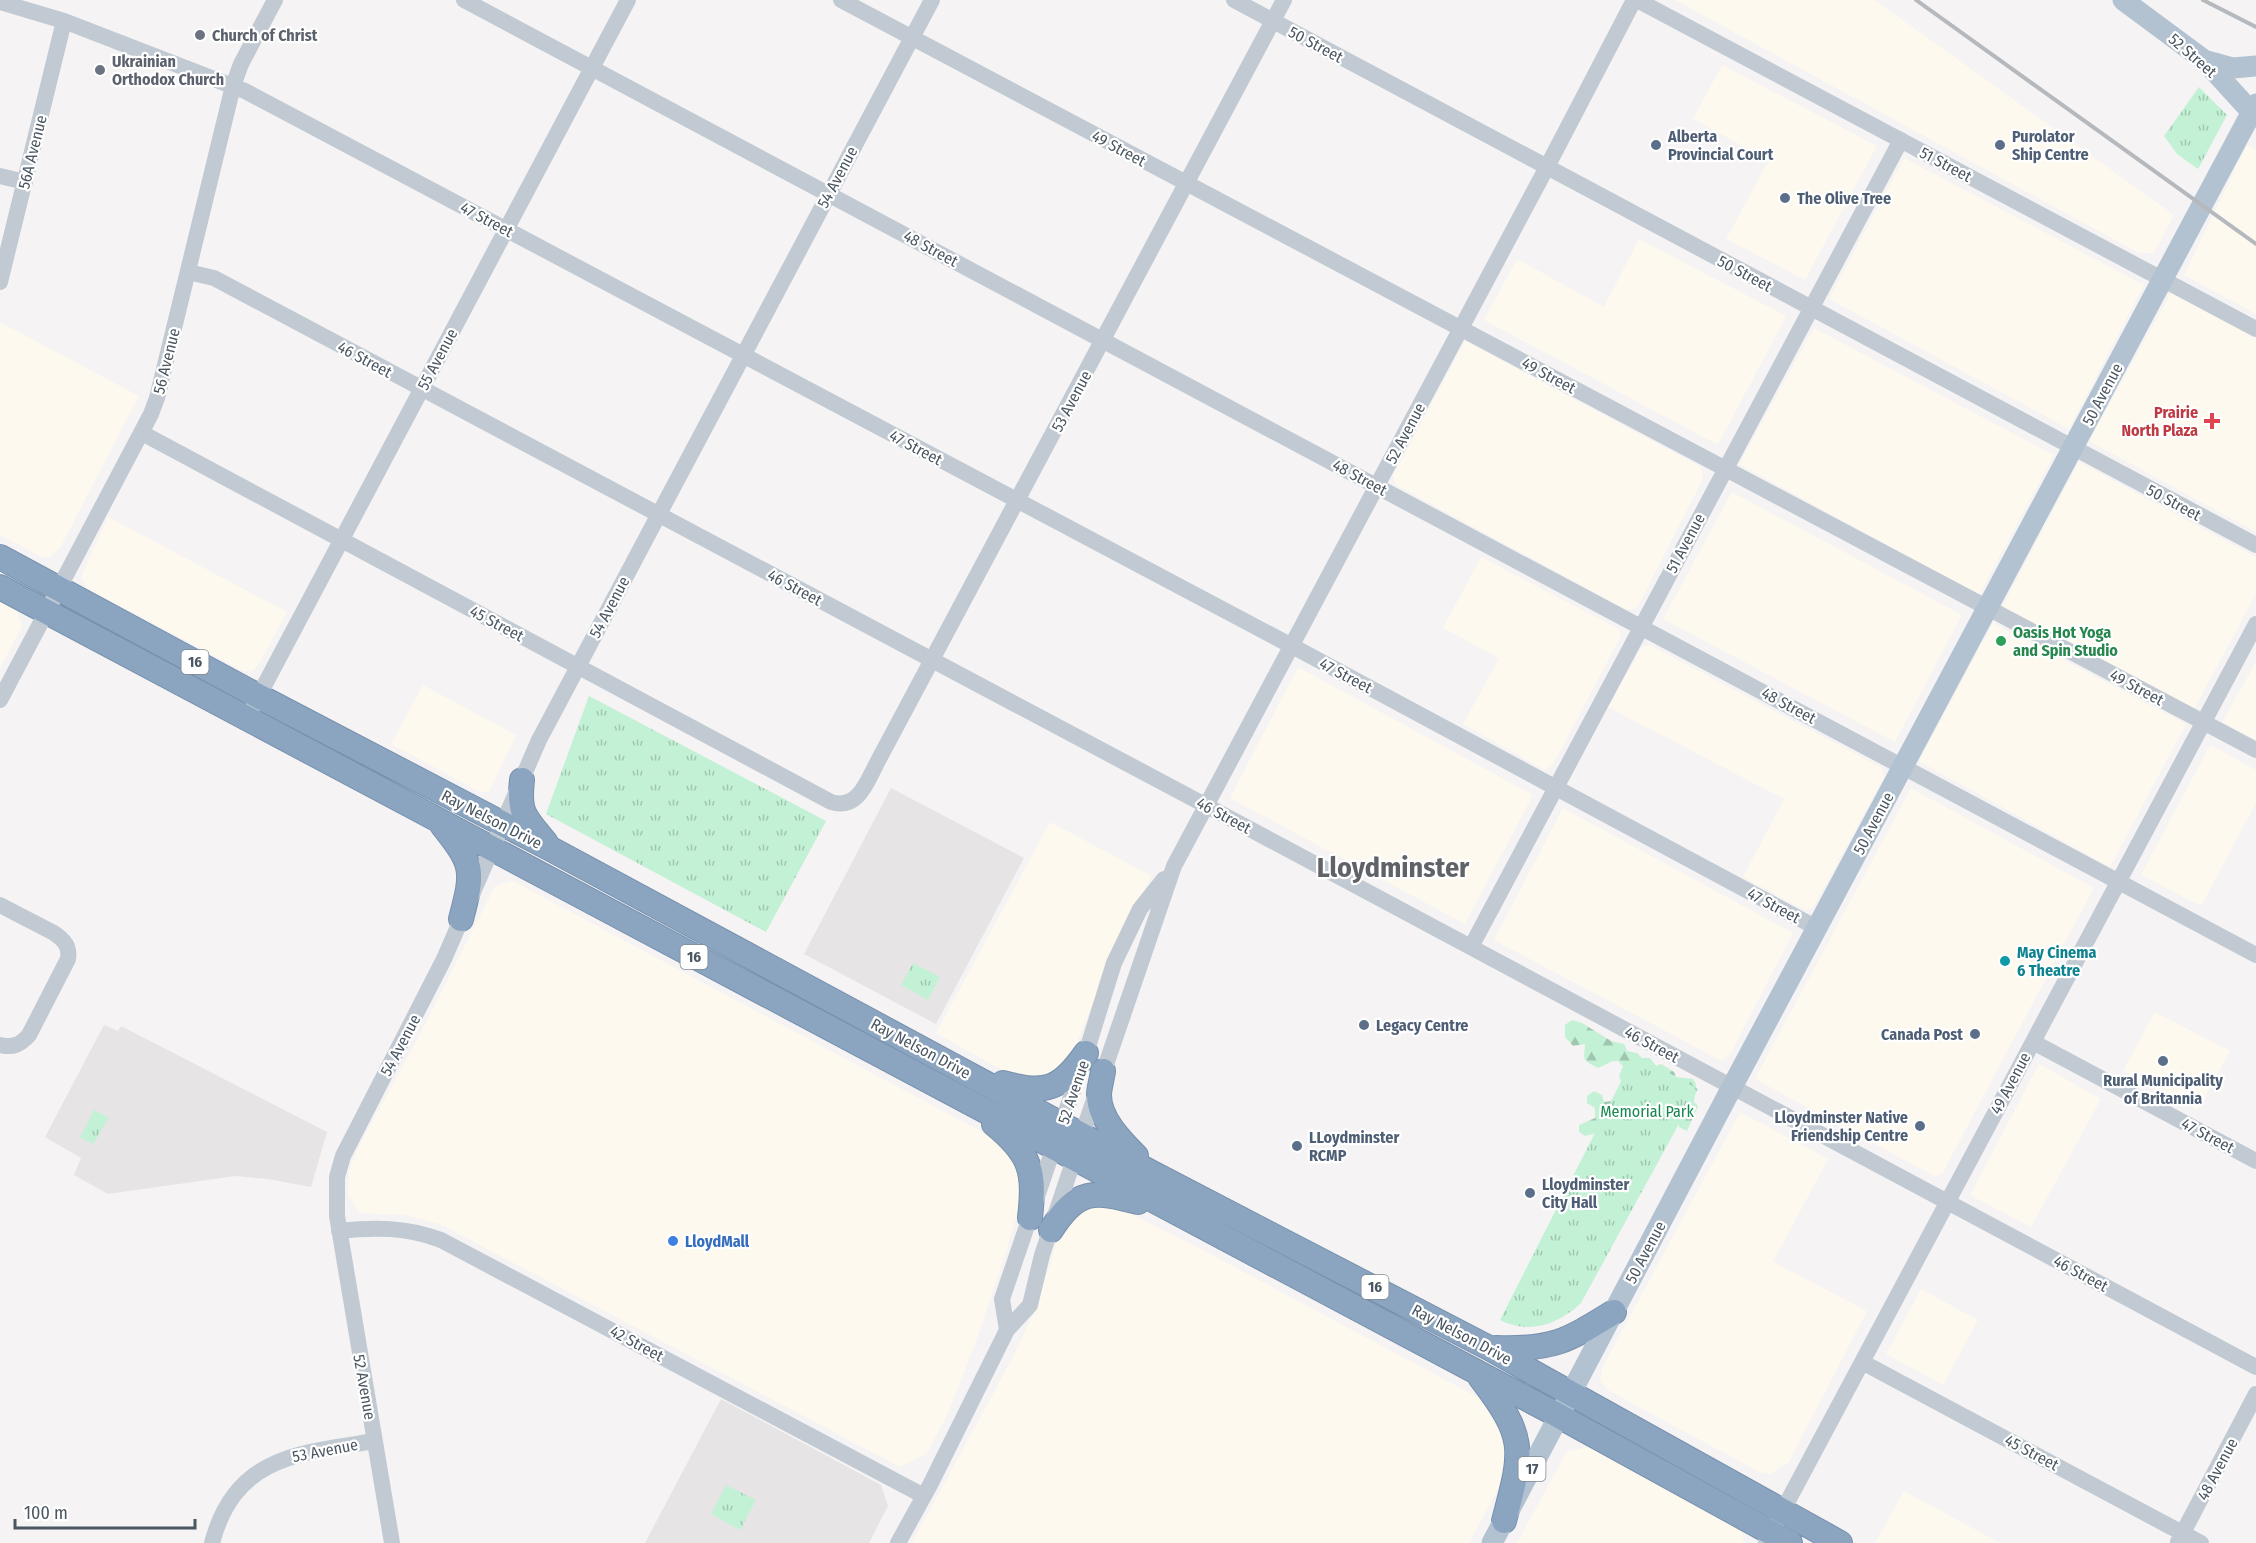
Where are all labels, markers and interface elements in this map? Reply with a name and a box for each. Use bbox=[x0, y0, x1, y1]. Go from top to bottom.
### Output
street label: 50 Street bbox=[1285, 22, 1347, 67]
place label: Church of Christ bbox=[212, 26, 318, 45]
marker: Church of Christ bbox=[193, 28, 207, 42]
street label: 52 Street bbox=[2165, 29, 2221, 82]
place label: Ukrainian Orthodox Church bbox=[112, 52, 224, 89]
marker: Ukrainian Orthodox Church bbox=[93, 63, 107, 77]
street label: 56A Avenue bbox=[14, 113, 51, 191]
street label: 49 Street bbox=[1089, 126, 1150, 171]
place label: Alberta Provincial Court bbox=[1667, 127, 1774, 164]
place label: Purolator Ship Centre bbox=[2012, 127, 2089, 164]
marker: Alberta Provincial Court bbox=[1649, 138, 1663, 152]
marker: Purolator Ship Centre bbox=[1993, 138, 2007, 152]
street label: 54 Avenue bbox=[813, 143, 862, 211]
street label: 51 Street bbox=[1917, 143, 1976, 186]
place label: The Olive Tree bbox=[1797, 189, 1891, 208]
marker: The Olive Tree bbox=[1778, 191, 1792, 205]
street label: 47 Street bbox=[457, 198, 517, 242]
street label: 48 Street bbox=[900, 226, 962, 271]
street label: 50 Street bbox=[1714, 251, 1776, 296]
street label: 55 Avenue bbox=[413, 325, 461, 393]
street label: 56 Avenue bbox=[149, 326, 184, 396]
street label: 46 Street bbox=[334, 337, 396, 382]
street label: 49 Street bbox=[1519, 353, 1580, 398]
street label: 50 Avenue bbox=[2078, 360, 2127, 429]
street label: 53 Avenue bbox=[1047, 367, 1095, 435]
street label: 52 Avenue bbox=[1382, 400, 1429, 467]
place label: Prairie North Plaza bbox=[2121, 403, 2198, 440]
marker: Prairie North Plaza bbox=[2203, 412, 2221, 430]
street label: 47 Street bbox=[886, 426, 946, 470]
street label: 48 Street bbox=[1329, 455, 1391, 500]
street label: 50 Street bbox=[2143, 480, 2205, 525]
street label: 51 Avenue bbox=[1662, 510, 1709, 576]
street label: 46 Street bbox=[764, 565, 826, 610]
street label: 54 Avenue bbox=[585, 573, 634, 641]
street label: 45 Street bbox=[467, 601, 528, 646]
place label: Oasis Hot Yoga and Spin Studio bbox=[2013, 623, 2118, 660]
marker: Oasis Hot Yoga and Spin Studio bbox=[1994, 634, 2008, 648]
road number: 16 bbox=[182, 650, 208, 674]
street label: 47 Street bbox=[1316, 654, 1376, 698]
street label: 49 Street bbox=[2107, 665, 2168, 710]
street label: 48 Street bbox=[1758, 683, 1820, 728]
street label: Ray Nelson Drive bbox=[438, 786, 545, 853]
street label: 50 Avenue bbox=[1849, 789, 1898, 858]
street label: 46 Street bbox=[1193, 793, 1255, 838]
district label: Lloydminster bbox=[1317, 851, 1470, 884]
street label: 47 Street bbox=[1744, 884, 1804, 928]
place label: May Cinema 6 Theatre bbox=[2017, 943, 2096, 980]
road number: 16 bbox=[680, 945, 708, 969]
marker: May Cinema 6 Theatre bbox=[1998, 954, 2012, 968]
street label: 54 Avenue bbox=[376, 1011, 425, 1079]
street label: Ray Nelson Drive bbox=[868, 1014, 974, 1083]
place label: Legacy Centre bbox=[1376, 1016, 1468, 1035]
marker: Legacy Centre bbox=[1357, 1018, 1371, 1032]
street label: 46 Street bbox=[1621, 1022, 1683, 1067]
place label: Canada Post bbox=[1881, 1025, 1963, 1044]
marker: Canada Post bbox=[1968, 1027, 1982, 1041]
street label: 49 Avenue bbox=[1986, 1049, 2035, 1117]
marker: Rural Municipality of Britannia bbox=[2156, 1054, 2170, 1068]
street label: 52 Avenue bbox=[1054, 1058, 1093, 1127]
place label: Rural Municipality of Britannia bbox=[2103, 1071, 2223, 1108]
park label: Memorial Park bbox=[1600, 1102, 1694, 1121]
place label: Lloydminster Native Friendship Centre bbox=[1775, 1108, 1908, 1145]
street label: 47 Street bbox=[2178, 1114, 2238, 1158]
marker: Lloydminster Native Friendship Centre bbox=[1913, 1119, 1927, 1133]
place label: LLoydminster RCMP bbox=[1309, 1128, 1399, 1165]
marker: LLoydminster RCMP bbox=[1290, 1139, 1304, 1153]
place label: Lloydminster City Hall bbox=[1542, 1175, 1629, 1212]
marker: Lloydminster City Hall bbox=[1523, 1186, 1537, 1200]
street label: 50 Avenue bbox=[1621, 1218, 1670, 1287]
place label: LloydMall bbox=[685, 1232, 750, 1251]
marker: LloydMall bbox=[666, 1234, 680, 1248]
street label: 46 Street bbox=[2050, 1251, 2112, 1296]
road number: 16 bbox=[1362, 1275, 1388, 1299]
street label: Ray Nelson Drive bbox=[1409, 1300, 1515, 1369]
street label: 42 Street bbox=[607, 1322, 667, 1366]
street label: 52 Avenue bbox=[349, 1353, 380, 1421]
street label: 45 Street bbox=[2002, 1430, 2063, 1475]
street label: 53 Avenue bbox=[291, 1435, 360, 1466]
street label: 48 Avenue bbox=[2193, 1435, 2242, 1504]
road number: 17 bbox=[1518, 1457, 1546, 1481]
scale bar bbox=[15, 1492, 195, 1530]
text: 100 m bbox=[24, 1502, 68, 1524]

